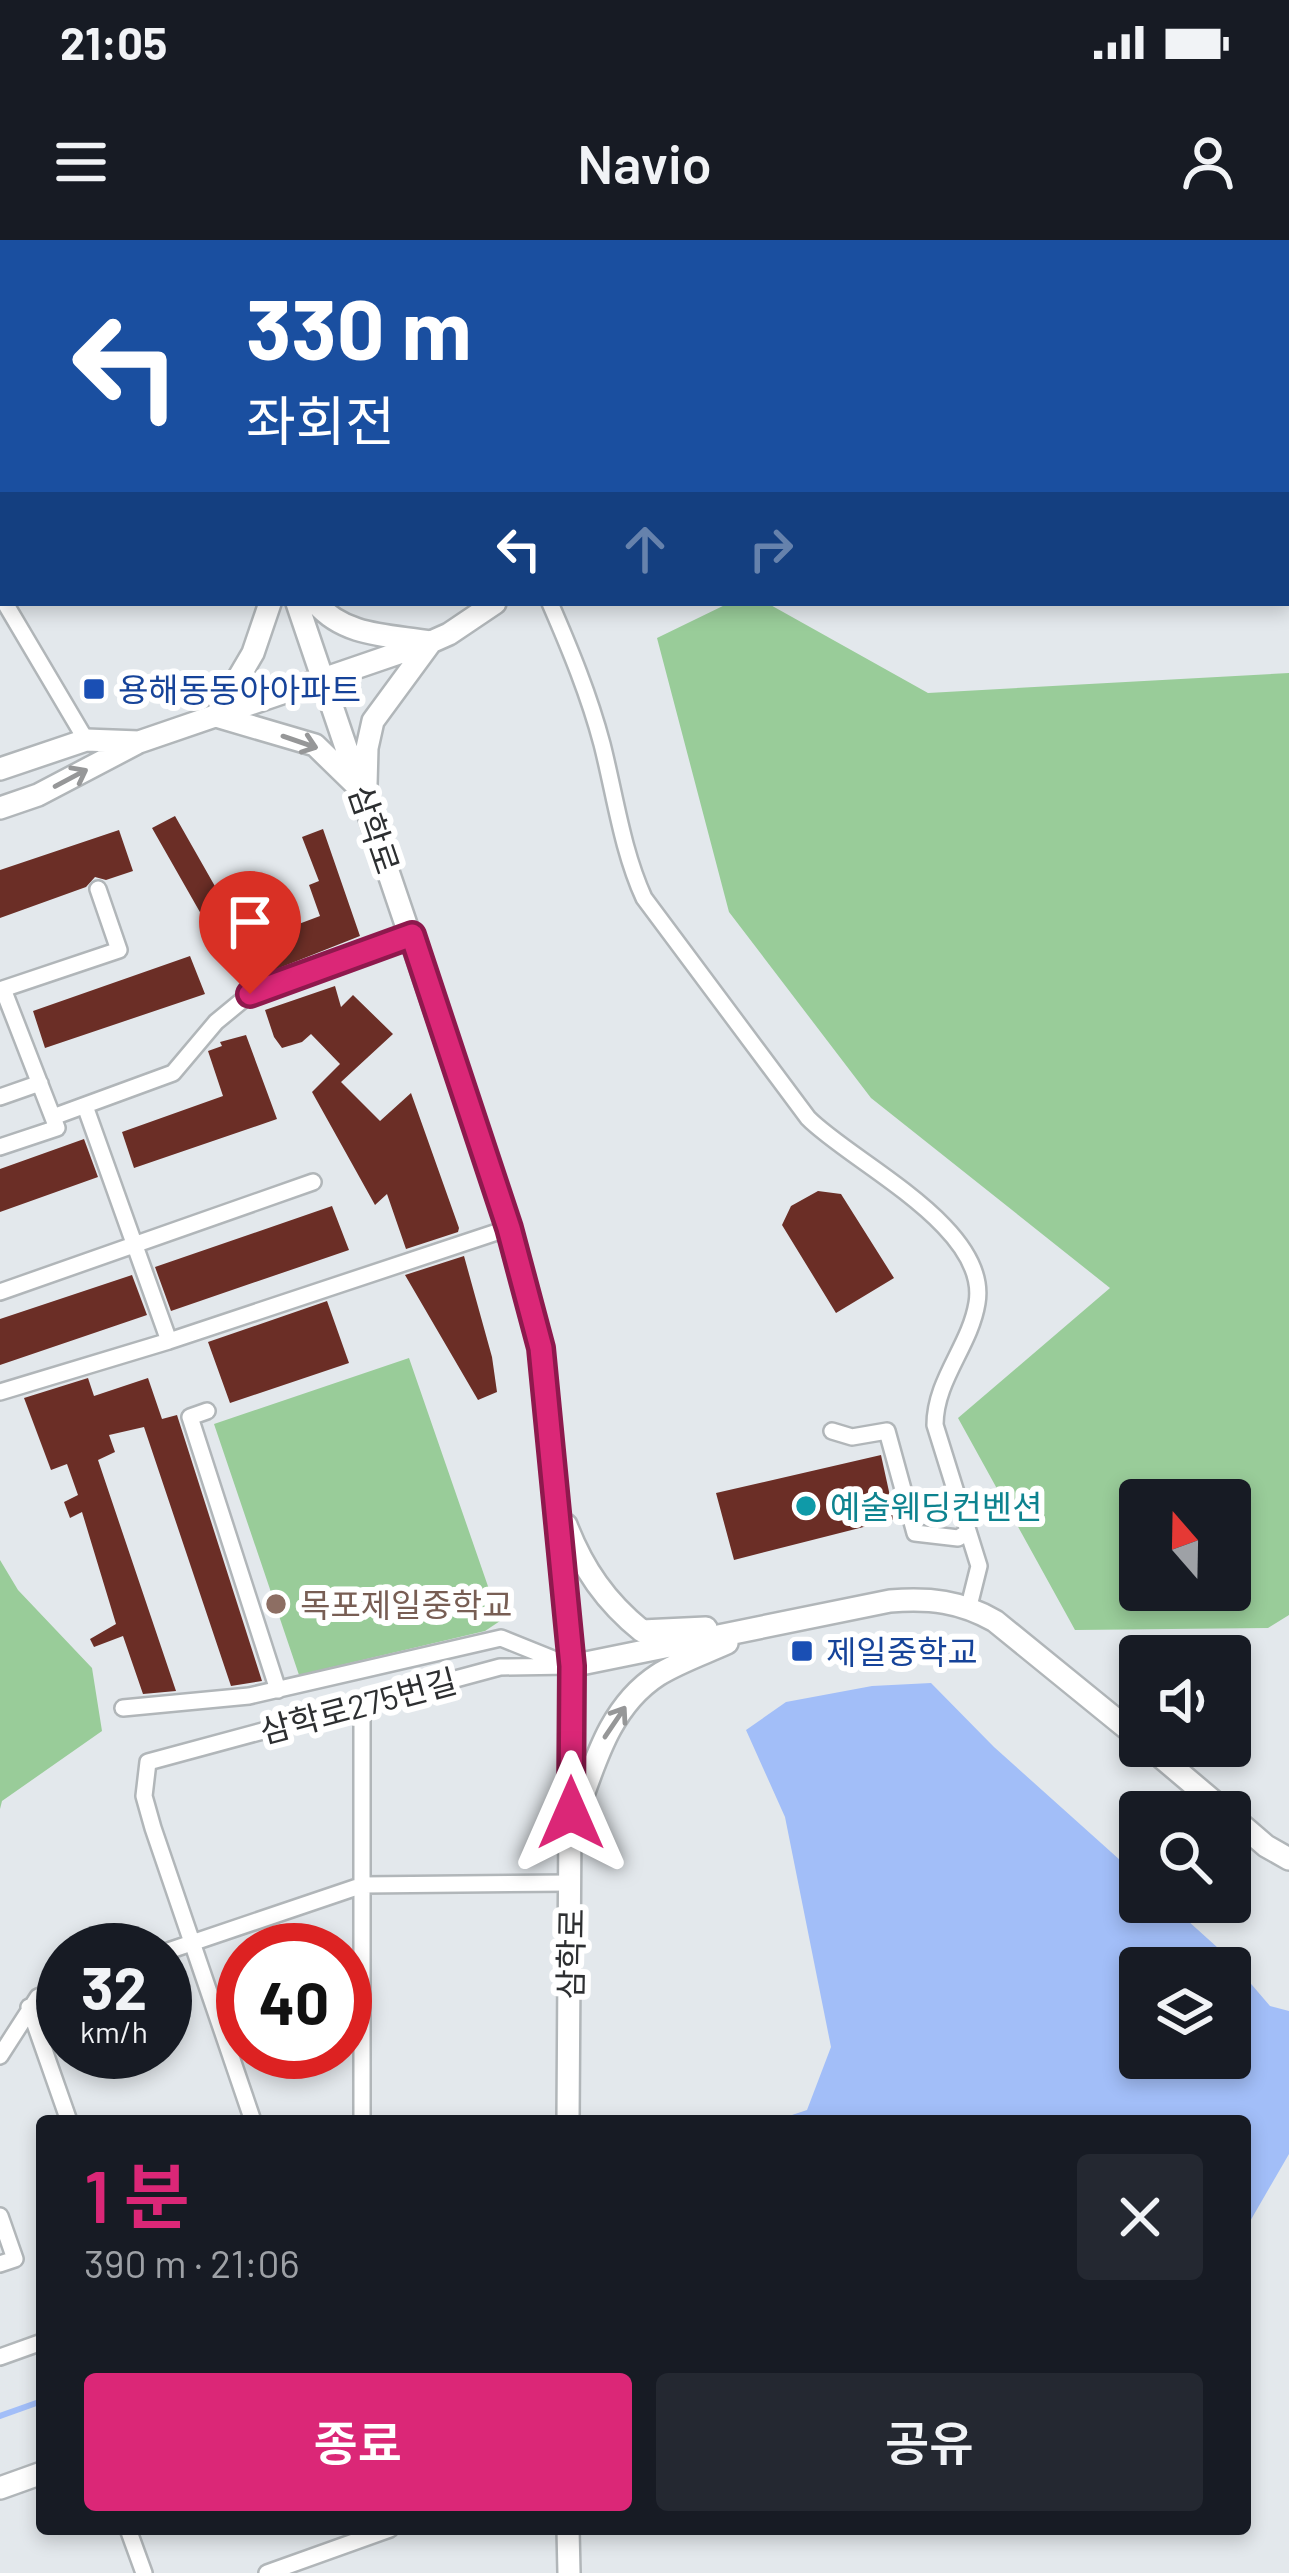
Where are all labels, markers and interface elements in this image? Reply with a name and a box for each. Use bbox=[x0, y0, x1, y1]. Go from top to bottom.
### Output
text: 21:05 bbox=[60, 15, 167, 69]
icon: menu bbox=[48, 129, 114, 195]
icon: person bbox=[1175, 129, 1241, 195]
text: Navio bbox=[577, 130, 712, 195]
text: 330 m bbox=[246, 276, 472, 377]
icon: left bbox=[48, 288, 204, 444]
text: 좌회전 bbox=[246, 387, 395, 452]
icon: left bbox=[486, 516, 552, 582]
icon: ahead bbox=[612, 516, 678, 582]
icon: right bbox=[738, 516, 804, 582]
place label: 용해동동아아파트 bbox=[118, 669, 361, 709]
marker: 용해동동아아파트 bbox=[81, 676, 107, 702]
one-way arrow bbox=[281, 733, 318, 754]
one-way arrow bbox=[53, 766, 88, 789]
street label: 삼학로 bbox=[341, 779, 409, 879]
pin bbox=[199, 871, 301, 994]
icon: arrive bbox=[217, 889, 283, 955]
north arrow bbox=[1119, 1479, 1251, 1611]
map controls bbox=[1119, 1479, 1251, 2079]
place label: 예술웨딩컨벤션 bbox=[830, 1486, 1043, 1526]
marker: 예술웨딩컨벤션 bbox=[793, 1493, 819, 1519]
place label: 목포제일중학교 bbox=[300, 1584, 513, 1624]
marker: 목포제일중학교 bbox=[263, 1591, 289, 1617]
place label: 제일중학교 bbox=[826, 1631, 978, 1671]
button: sound bbox=[1119, 1635, 1251, 1767]
marker: 제일중학교 bbox=[789, 1638, 815, 1664]
street label: 삼학로275번길 bbox=[255, 1660, 461, 1750]
one-way arrow bbox=[602, 1706, 627, 1740]
position arrow bbox=[508, 1750, 634, 1876]
button: search bbox=[1119, 1791, 1251, 1923]
street label: 삼학로 bbox=[549, 1908, 591, 2000]
speed limit sign: 40 bbox=[216, 1923, 372, 2079]
button: layers bbox=[1119, 1947, 1251, 2079]
text: 32 bbox=[81, 1950, 147, 2022]
text: km/h bbox=[80, 2013, 148, 2049]
text: 1 분 bbox=[84, 2151, 190, 2237]
button: close bbox=[1077, 2154, 1203, 2280]
text: 390 m · 21:06 bbox=[84, 2239, 300, 2286]
button: 종료 bbox=[84, 2373, 632, 2511]
button: 공유 bbox=[656, 2373, 1203, 2511]

